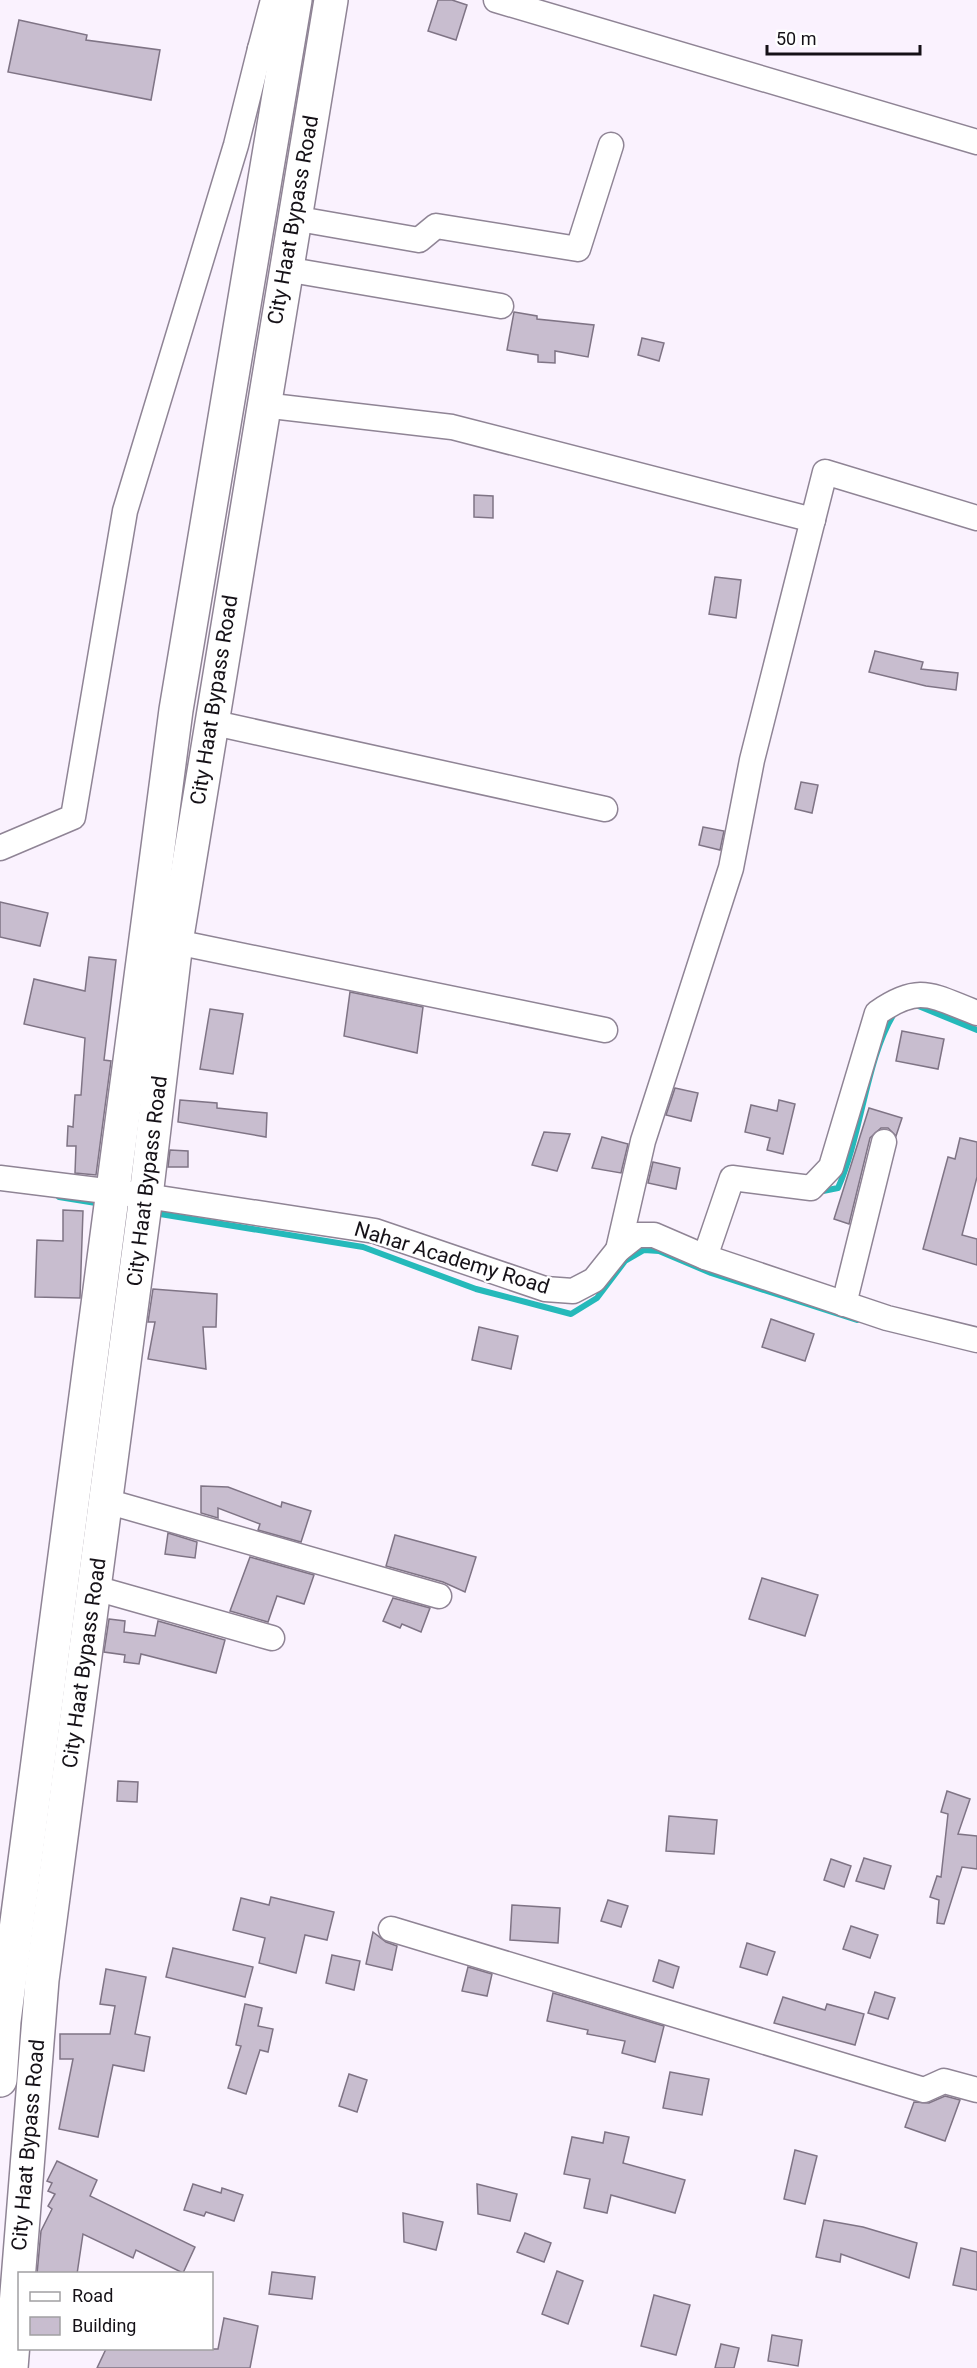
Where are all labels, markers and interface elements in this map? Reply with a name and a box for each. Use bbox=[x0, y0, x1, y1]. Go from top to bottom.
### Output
scale bar bbox=[767, 18, 920, 56]
text: 50 m bbox=[776, 28, 816, 49]
street label: City Haat Bypass Road bbox=[263, 114, 323, 326]
street label: City Haat Bypass Road bbox=[186, 593, 242, 807]
street label: City Haat Bypass Road bbox=[122, 1074, 172, 1288]
street label: Nahar Academy Road bbox=[352, 1217, 552, 1299]
street label: City Haat Bypass Road bbox=[57, 1556, 111, 1770]
street label: City Haat Bypass Road bbox=[7, 2038, 49, 2252]
legend bbox=[18, 2272, 213, 2350]
text: Road bbox=[72, 2285, 113, 2306]
text: Building bbox=[72, 2315, 136, 2336]

